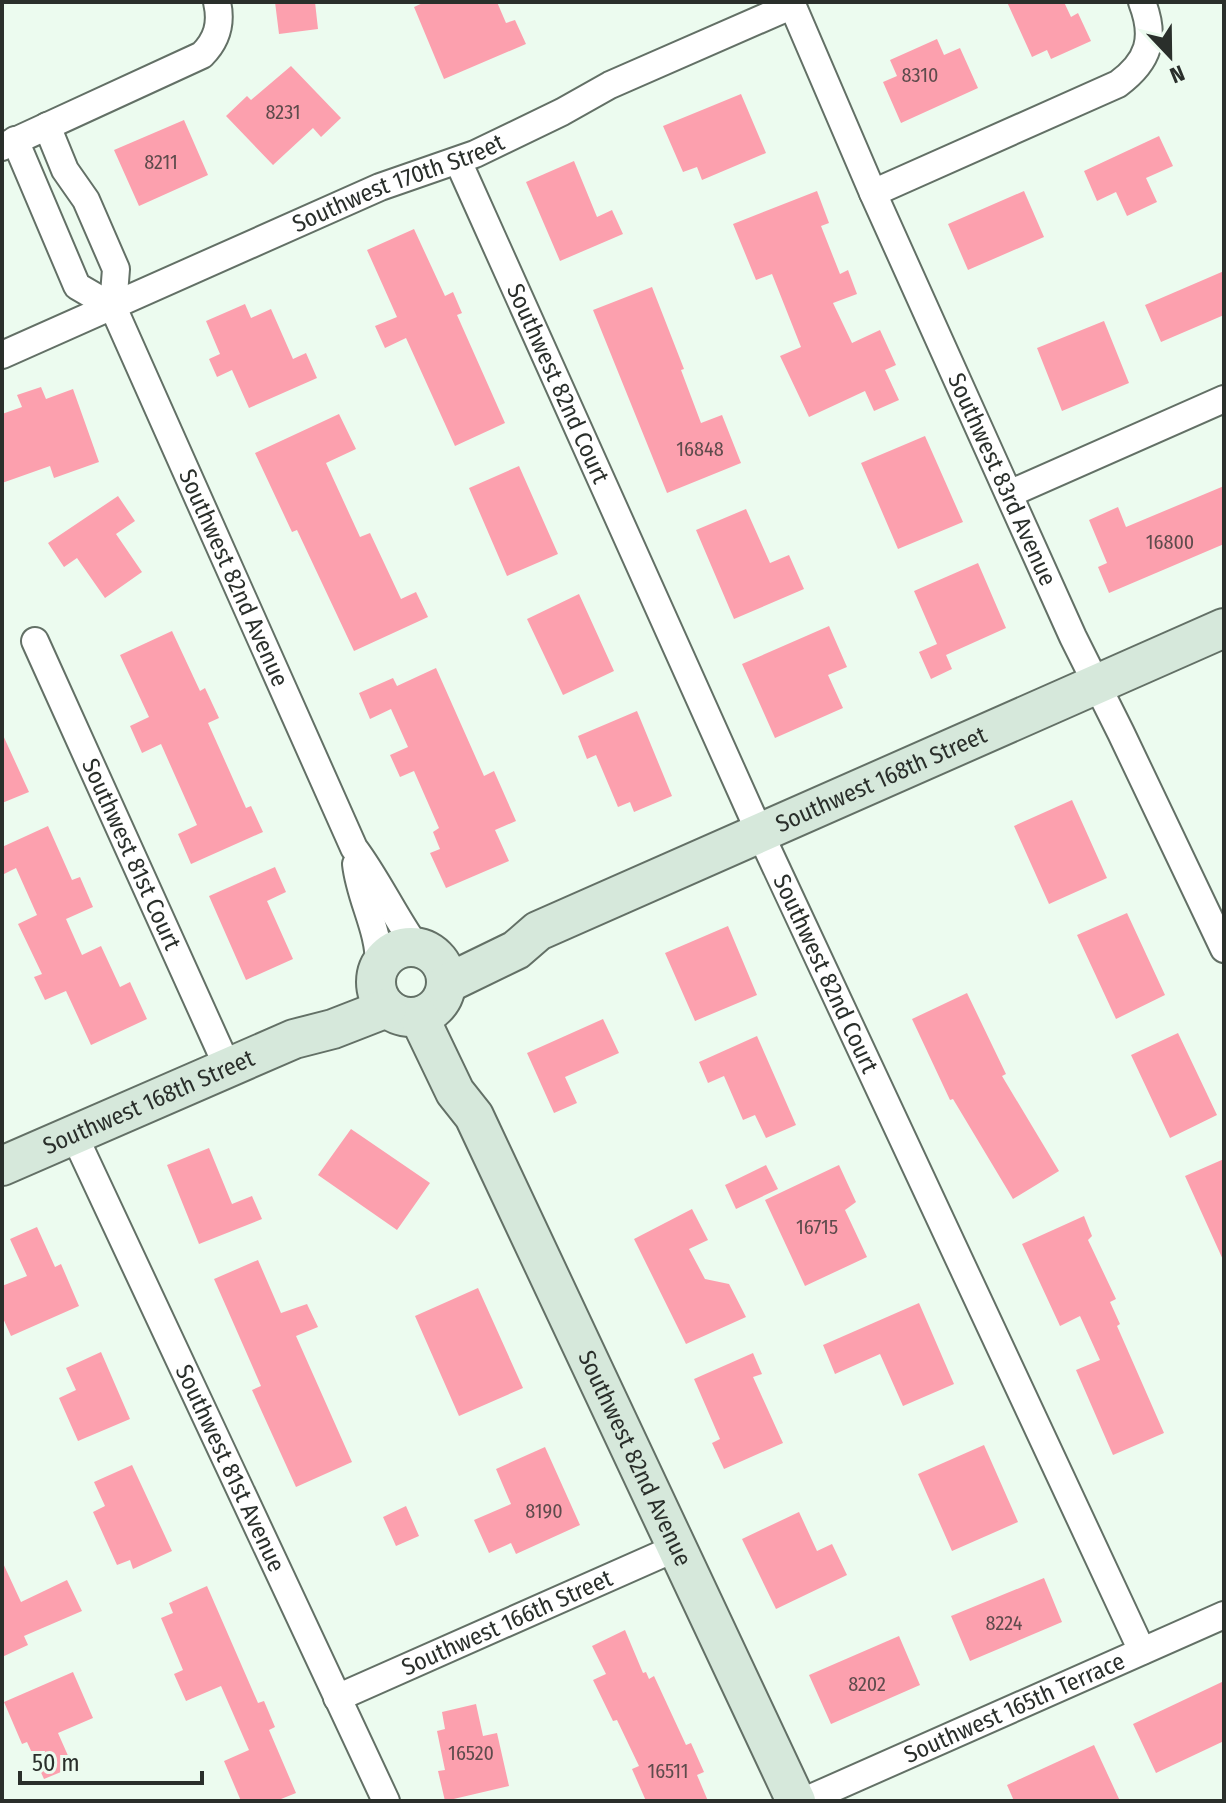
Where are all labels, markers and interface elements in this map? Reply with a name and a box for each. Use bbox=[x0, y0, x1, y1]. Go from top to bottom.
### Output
north arrow bbox=[1130, 16, 1210, 96]
text: N bbox=[1166, 59, 1188, 89]
house number: 8310 bbox=[902, 63, 938, 87]
house number: 8231 bbox=[266, 100, 300, 124]
street label: Southwest 170th Street bbox=[288, 128, 509, 238]
house number: 8211 bbox=[144, 150, 178, 174]
street label: Southwest 82nd Court bbox=[501, 279, 615, 488]
street label: Southwest 83rd Avenue bbox=[942, 369, 1062, 590]
house number: 16848 bbox=[676, 437, 724, 461]
street label: Southwest 82nd Avenue bbox=[173, 465, 294, 691]
house number: 16800 bbox=[1146, 530, 1194, 554]
street label: Southwest 168th Street bbox=[771, 721, 991, 838]
street label: Southwest 81st Court bbox=[76, 754, 187, 954]
street label: Southwest 82nd Court bbox=[767, 870, 884, 1077]
street label: Southwest 168th Street bbox=[39, 1044, 259, 1160]
house number: 16715 bbox=[796, 1215, 838, 1239]
street label: Southwest 82nd Avenue bbox=[572, 1346, 697, 1570]
street label: Southwest 81st Avenue bbox=[170, 1360, 291, 1576]
house number: 8190 bbox=[525, 1499, 563, 1523]
street label: Southwest 166th Street bbox=[397, 1564, 617, 1682]
house number: 8224 bbox=[986, 1611, 1023, 1635]
street label: Southwest 165th Terrace bbox=[900, 1647, 1129, 1769]
house number: 8202 bbox=[848, 1672, 886, 1696]
scale bar bbox=[20, 1735, 202, 1785]
house number: 16520 bbox=[448, 1741, 494, 1765]
text: 50 m bbox=[32, 1749, 80, 1777]
house number: 16511 bbox=[647, 1759, 689, 1783]

